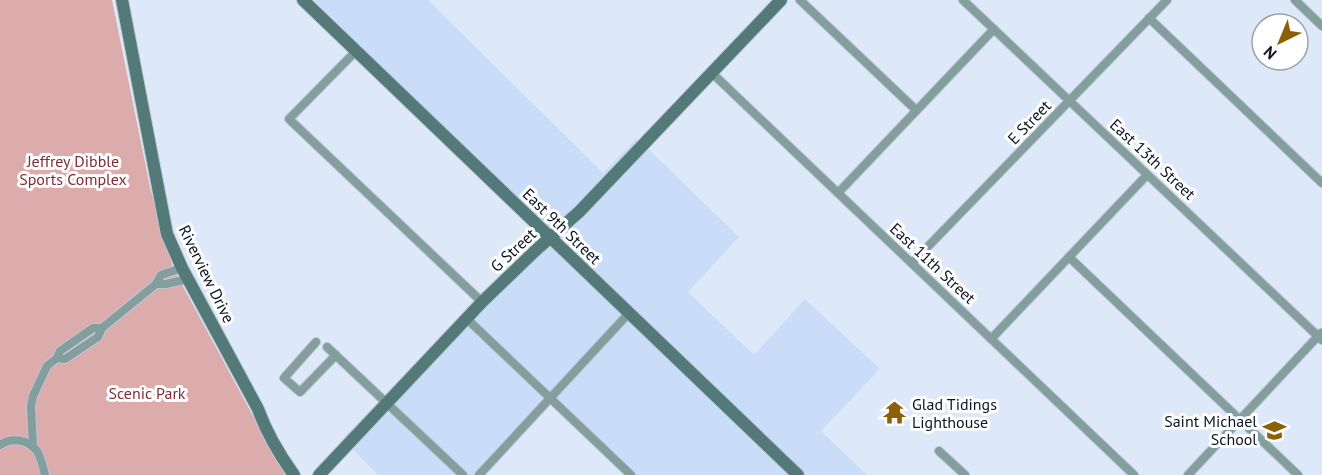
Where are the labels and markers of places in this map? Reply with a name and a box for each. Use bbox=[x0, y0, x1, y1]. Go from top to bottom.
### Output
place label: Glad Tidings Lighthouse bbox=[912, 394, 997, 432]
temple icon: Glad Tidings Lighthouse bbox=[881, 400, 907, 426]
place label: Saint Michael School bbox=[1164, 411, 1257, 449]
school or university icon: Saint Michael School bbox=[1262, 417, 1288, 443]

